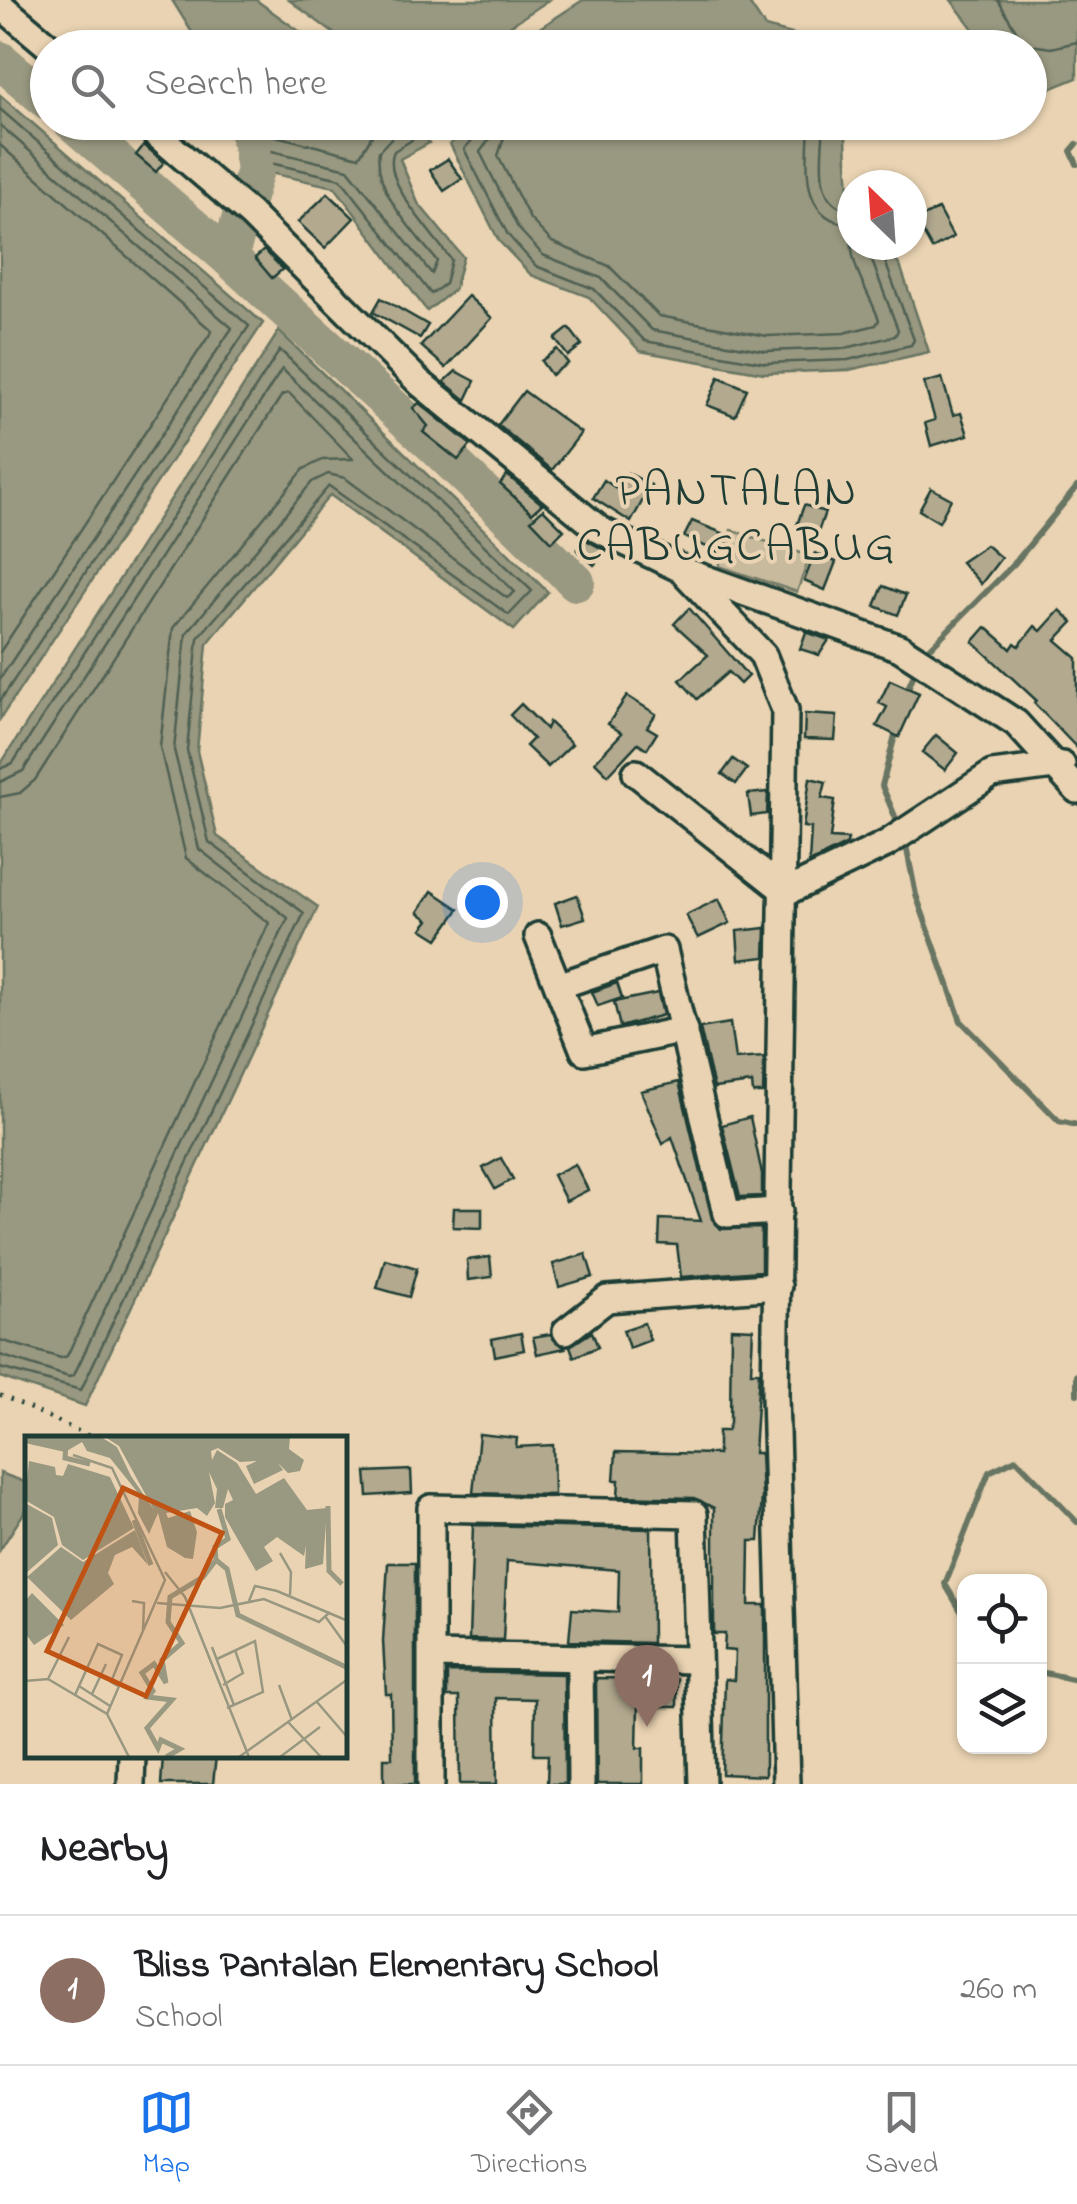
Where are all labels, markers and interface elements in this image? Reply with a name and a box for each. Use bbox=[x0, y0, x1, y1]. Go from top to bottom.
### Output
search box bbox=[30, 30, 1047, 140]
text: Search here bbox=[145, 57, 327, 113]
icon: search bbox=[65, 58, 120, 113]
north arrow bbox=[837, 170, 927, 260]
district label: PANTALAN CABUGCABUG bbox=[577, 458, 897, 583]
your location bbox=[457, 877, 508, 928]
inset map bbox=[25, 1436, 348, 1759]
map controls bbox=[957, 1574, 1047, 1754]
button: locate bbox=[957, 1574, 1047, 1664]
pin: 1 bbox=[614, 1644, 680, 1727]
button: layers bbox=[957, 1664, 1047, 1754]
text: Nearby bbox=[40, 1819, 168, 1880]
text: Bliss Pantalan Elementary School bbox=[135, 1939, 659, 1995]
text: 1 bbox=[67, 1967, 78, 2014]
text: 260 m bbox=[960, 1967, 1037, 2014]
text: School bbox=[135, 1995, 223, 2042]
tab: Map bbox=[139, 2085, 194, 2186]
tab: Directions bbox=[471, 2085, 588, 2186]
tab: Saved bbox=[865, 2085, 938, 2186]

